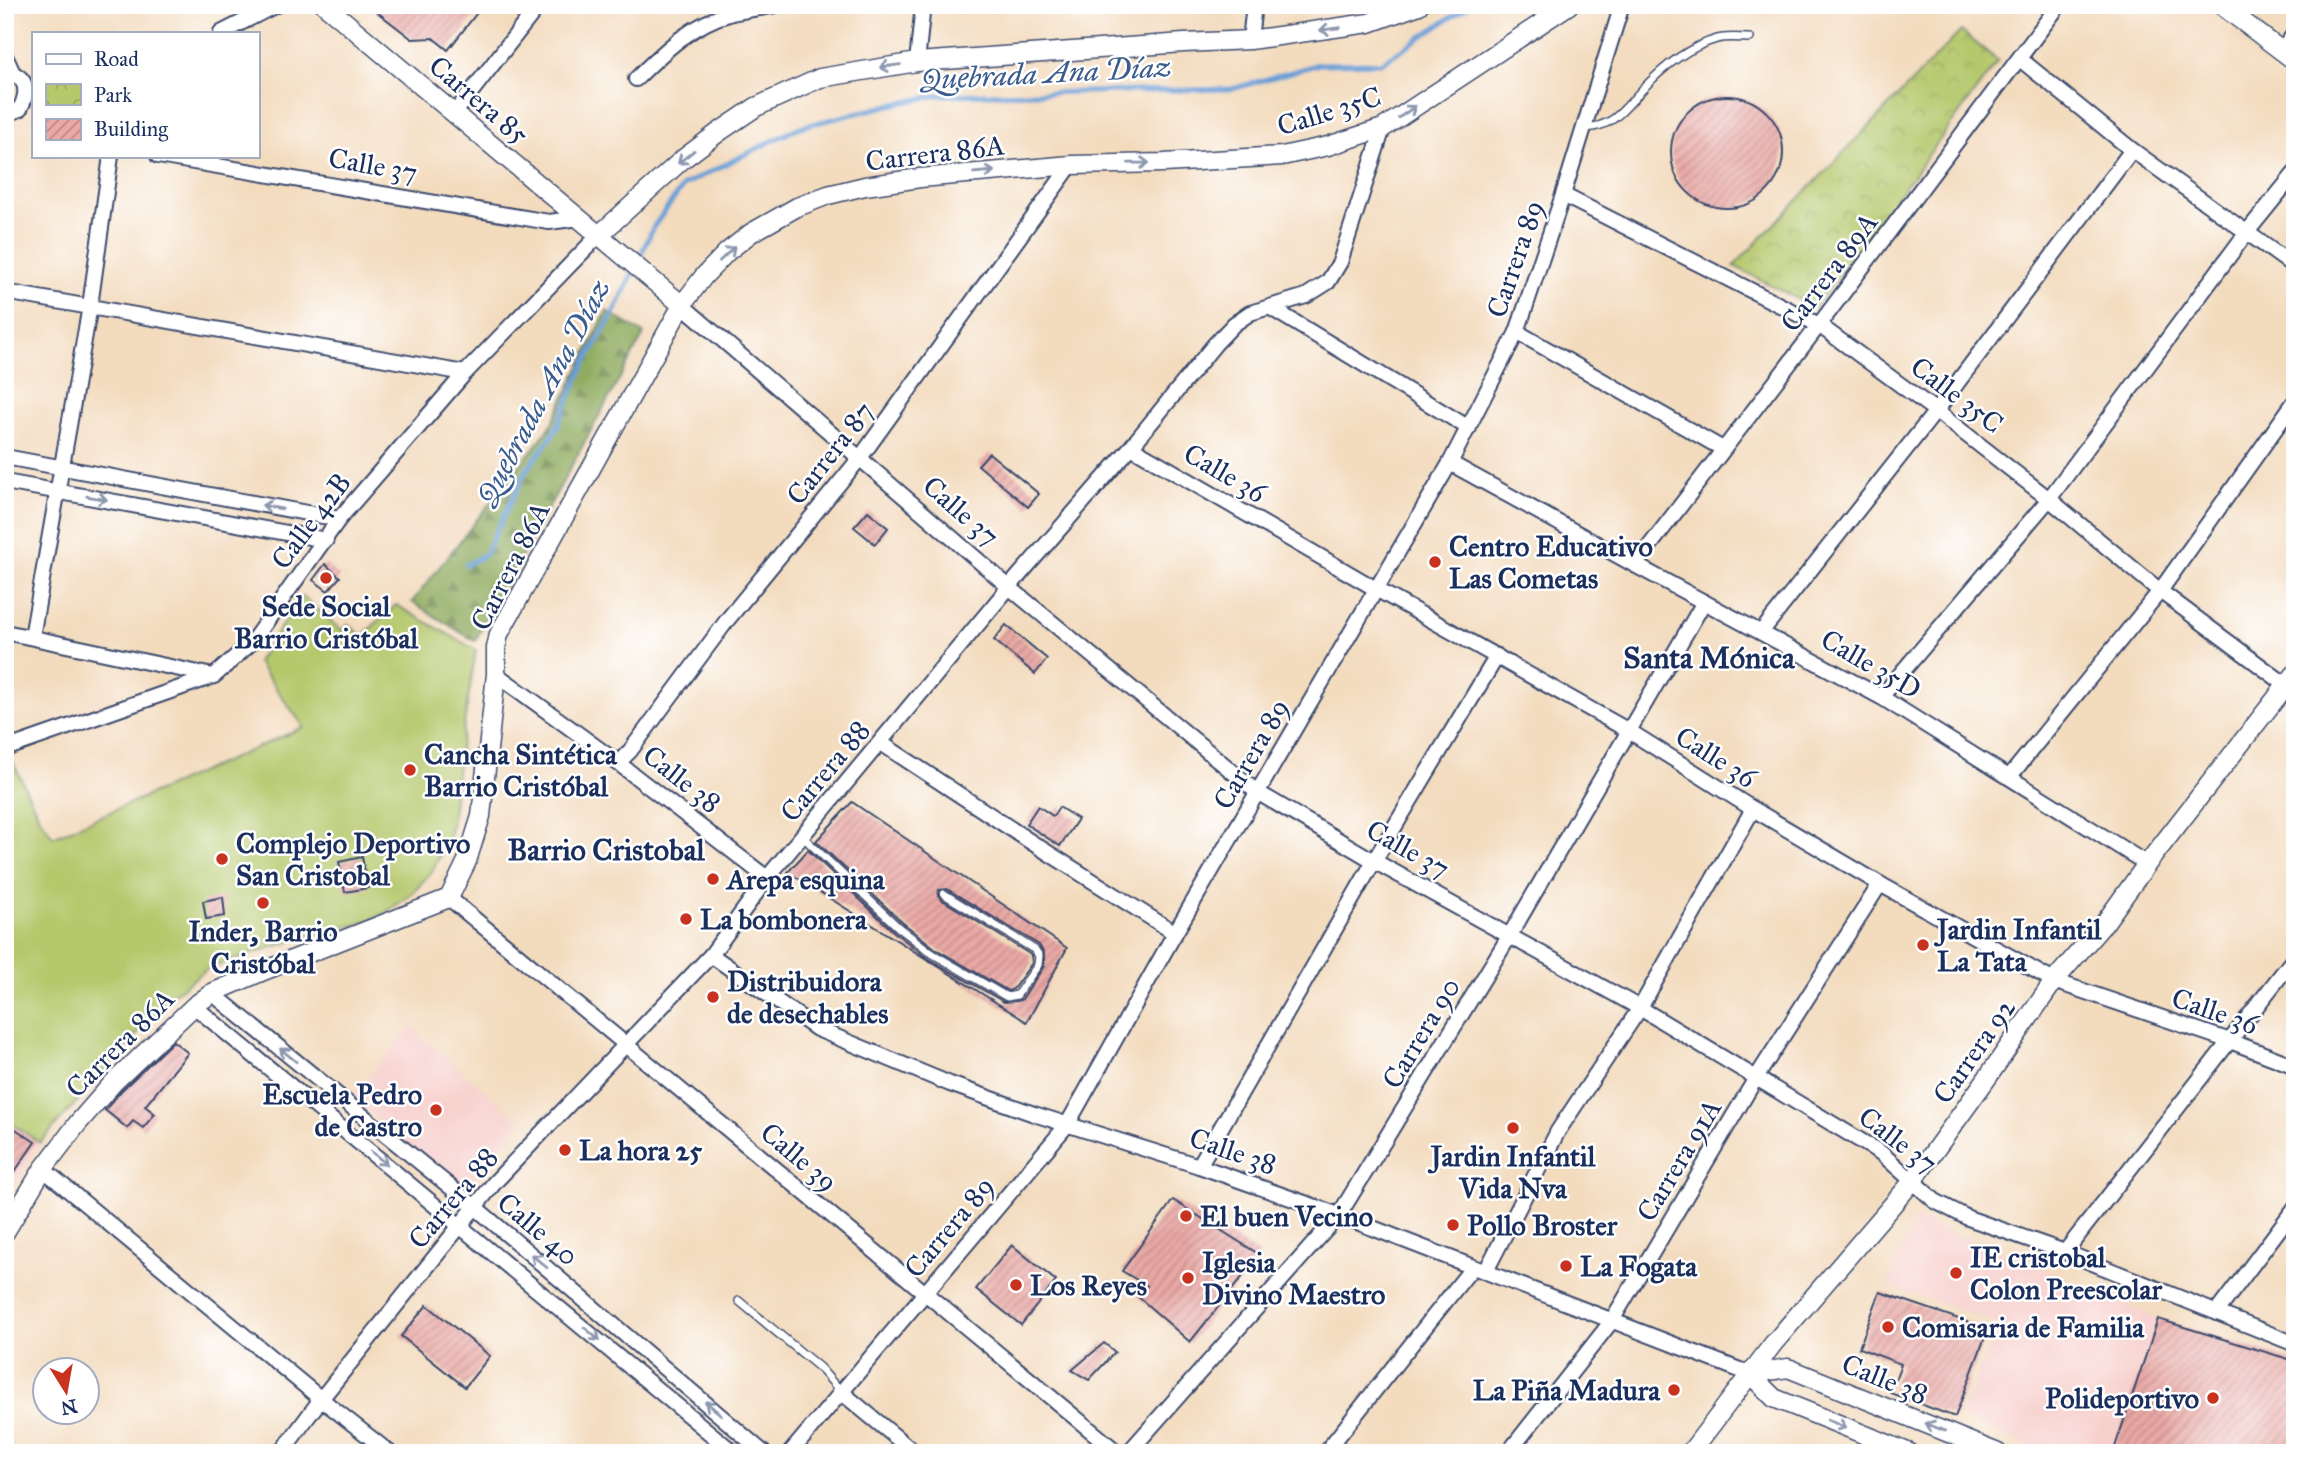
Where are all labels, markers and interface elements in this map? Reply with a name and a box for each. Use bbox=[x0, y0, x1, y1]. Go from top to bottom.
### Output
one-way arrow bbox=[1319, 23, 1341, 36]
legend bbox=[32, 32, 259, 158]
text: Road bbox=[94, 46, 139, 72]
street label: Carrera 85 bbox=[422, 48, 536, 152]
water label: Quebrada Ana Díaz bbox=[918, 48, 1172, 98]
one-way arrow bbox=[879, 59, 902, 72]
street label: Calle 35C bbox=[1273, 79, 1385, 143]
text: Park bbox=[94, 82, 132, 108]
one-way arrow bbox=[1397, 105, 1416, 119]
text: Building bbox=[94, 116, 168, 142]
street label: Carrera 86A bbox=[863, 127, 1007, 179]
street label: Calle 37 bbox=[326, 140, 420, 190]
one-way arrow bbox=[678, 150, 696, 165]
one-way arrow bbox=[1127, 157, 1150, 170]
one-way arrow bbox=[973, 165, 995, 178]
street label: Carrera 89 bbox=[1479, 196, 1551, 322]
street label: Carrera 89A bbox=[1773, 205, 1885, 339]
one-way arrow bbox=[718, 245, 735, 262]
water label: Quebrada Ana Díaz bbox=[467, 273, 618, 513]
street label: Calle 35C bbox=[1904, 349, 2010, 441]
street label: Carrera 87 bbox=[779, 394, 881, 512]
street label: Calle 36 bbox=[1178, 436, 1274, 511]
street label: Calle 42B bbox=[263, 466, 359, 576]
street label: Calle 37 bbox=[916, 468, 1006, 554]
one-way arrow bbox=[85, 492, 107, 506]
street label: Carrera 86A bbox=[463, 496, 557, 636]
one-way arrow bbox=[261, 499, 284, 513]
place label: Centro Educativo Las Cometas bbox=[1449, 529, 1653, 596]
marker: Centro Educativo Las Cometas bbox=[1427, 554, 1443, 570]
marker: Sede Social Barrio Cristóbal bbox=[318, 570, 334, 586]
place label: Sede Social Barrio Cristóbal bbox=[234, 589, 418, 656]
street label: Calle 35D bbox=[1815, 621, 1927, 707]
district label: Santa Mónica bbox=[1623, 640, 1796, 676]
street label: Carrera 89 bbox=[1205, 693, 1297, 815]
street label: Carrera 88 bbox=[773, 713, 877, 829]
street label: Calle 36 bbox=[1669, 719, 1764, 796]
place label: Cancha Sintética Barrio Cristóbal bbox=[424, 737, 618, 804]
street label: Calle 38 bbox=[636, 738, 728, 820]
marker: Cancha Sintética Barrio Cristóbal bbox=[402, 762, 418, 778]
street label: Calle 37 bbox=[1360, 812, 1456, 886]
place label: Complejo Deportivo San Cristobal bbox=[236, 826, 470, 893]
district label: Barrio Cristobal bbox=[507, 832, 705, 868]
marker: Complejo Deportivo San Cristobal bbox=[214, 851, 230, 867]
place label: Arepa esquina bbox=[725, 862, 886, 897]
marker: Arepa esquina bbox=[705, 871, 721, 887]
marker: Inder, Barrio Cristóbal bbox=[255, 895, 271, 911]
place label: La bombonera bbox=[700, 902, 868, 937]
marker: La bombonera bbox=[678, 911, 694, 927]
place label: Jardin Infantil La Tata bbox=[1933, 912, 2102, 979]
place label: Inder, Barrio Cristóbal bbox=[188, 914, 338, 981]
marker: Jardin Infantil La Tata bbox=[1915, 937, 1931, 953]
place label: Distribuidora de desechables bbox=[727, 964, 888, 1031]
street label: Carrera 90 bbox=[1374, 971, 1468, 1095]
street label: Calle 36 bbox=[2167, 980, 2264, 1043]
street label: Carrera 86A bbox=[58, 981, 182, 1105]
marker: Distribuidora de desechables bbox=[705, 989, 721, 1005]
street label: Carrera 92 bbox=[1925, 991, 2023, 1110]
one-way arrow bbox=[279, 1047, 297, 1062]
place label: Escuela Pedro de Castro bbox=[262, 1077, 422, 1144]
street label: Carrera 91A bbox=[1629, 1092, 1729, 1228]
street label: Calle 37 bbox=[1852, 1099, 1944, 1181]
marker: Escuela Pedro de Castro bbox=[428, 1102, 444, 1118]
street label: Calle 39 bbox=[753, 1115, 845, 1199]
street label: Calle 38 bbox=[1185, 1120, 1281, 1182]
marker: Jardin Infantil Vida Nva bbox=[1505, 1120, 1521, 1136]
place label: La hora 25 bbox=[579, 1133, 702, 1168]
place label: Jardin Infantil Vida Nva bbox=[1427, 1139, 1596, 1206]
street label: Carrera 88 bbox=[401, 1140, 505, 1256]
marker: La hora 25 bbox=[557, 1142, 573, 1158]
one-way arrow bbox=[369, 1150, 387, 1166]
street label: Carrera 89 bbox=[896, 1169, 1002, 1285]
street label: Calle 40 bbox=[490, 1185, 586, 1273]
place label: El buen Vecino bbox=[1200, 1199, 1373, 1234]
marker: El buen Vecino bbox=[1178, 1208, 1194, 1224]
place label: Pollo Broster bbox=[1467, 1208, 1618, 1243]
marker: Pollo Broster bbox=[1445, 1217, 1461, 1233]
place label: IE cristobal Colon Preescolar bbox=[1970, 1240, 2162, 1307]
place label: Iglesia Divino Maestro bbox=[1202, 1245, 1385, 1312]
place label: La Fogata bbox=[1580, 1249, 1698, 1284]
one-way arrow bbox=[530, 1253, 548, 1269]
marker: La Fogata bbox=[1558, 1258, 1574, 1274]
marker: IE cristobal Colon Preescolar bbox=[1948, 1265, 1964, 1281]
place label: Los Reyes bbox=[1030, 1268, 1147, 1303]
marker: Iglesia Divino Maestro bbox=[1180, 1270, 1196, 1286]
marker: Los Reyes bbox=[1008, 1277, 1024, 1293]
place label: Comisaria de Familia bbox=[1902, 1310, 2145, 1345]
marker: Comisaria de Familia bbox=[1880, 1319, 1896, 1335]
one-way arrow bbox=[583, 1326, 601, 1342]
street label: Calle 38 bbox=[1837, 1346, 1933, 1412]
north arrow bbox=[32, 1356, 102, 1426]
place label: La Piña Madura bbox=[1473, 1373, 1661, 1408]
place label: Polideportivo bbox=[2045, 1381, 2199, 1416]
marker: La Piña Madura bbox=[1666, 1382, 1682, 1398]
marker: Polideportivo bbox=[2205, 1390, 2221, 1406]
text: N bbox=[59, 1394, 79, 1420]
one-way arrow bbox=[705, 1400, 723, 1416]
one-way arrow bbox=[1826, 1418, 1848, 1431]
one-way arrow bbox=[1924, 1420, 1946, 1433]

